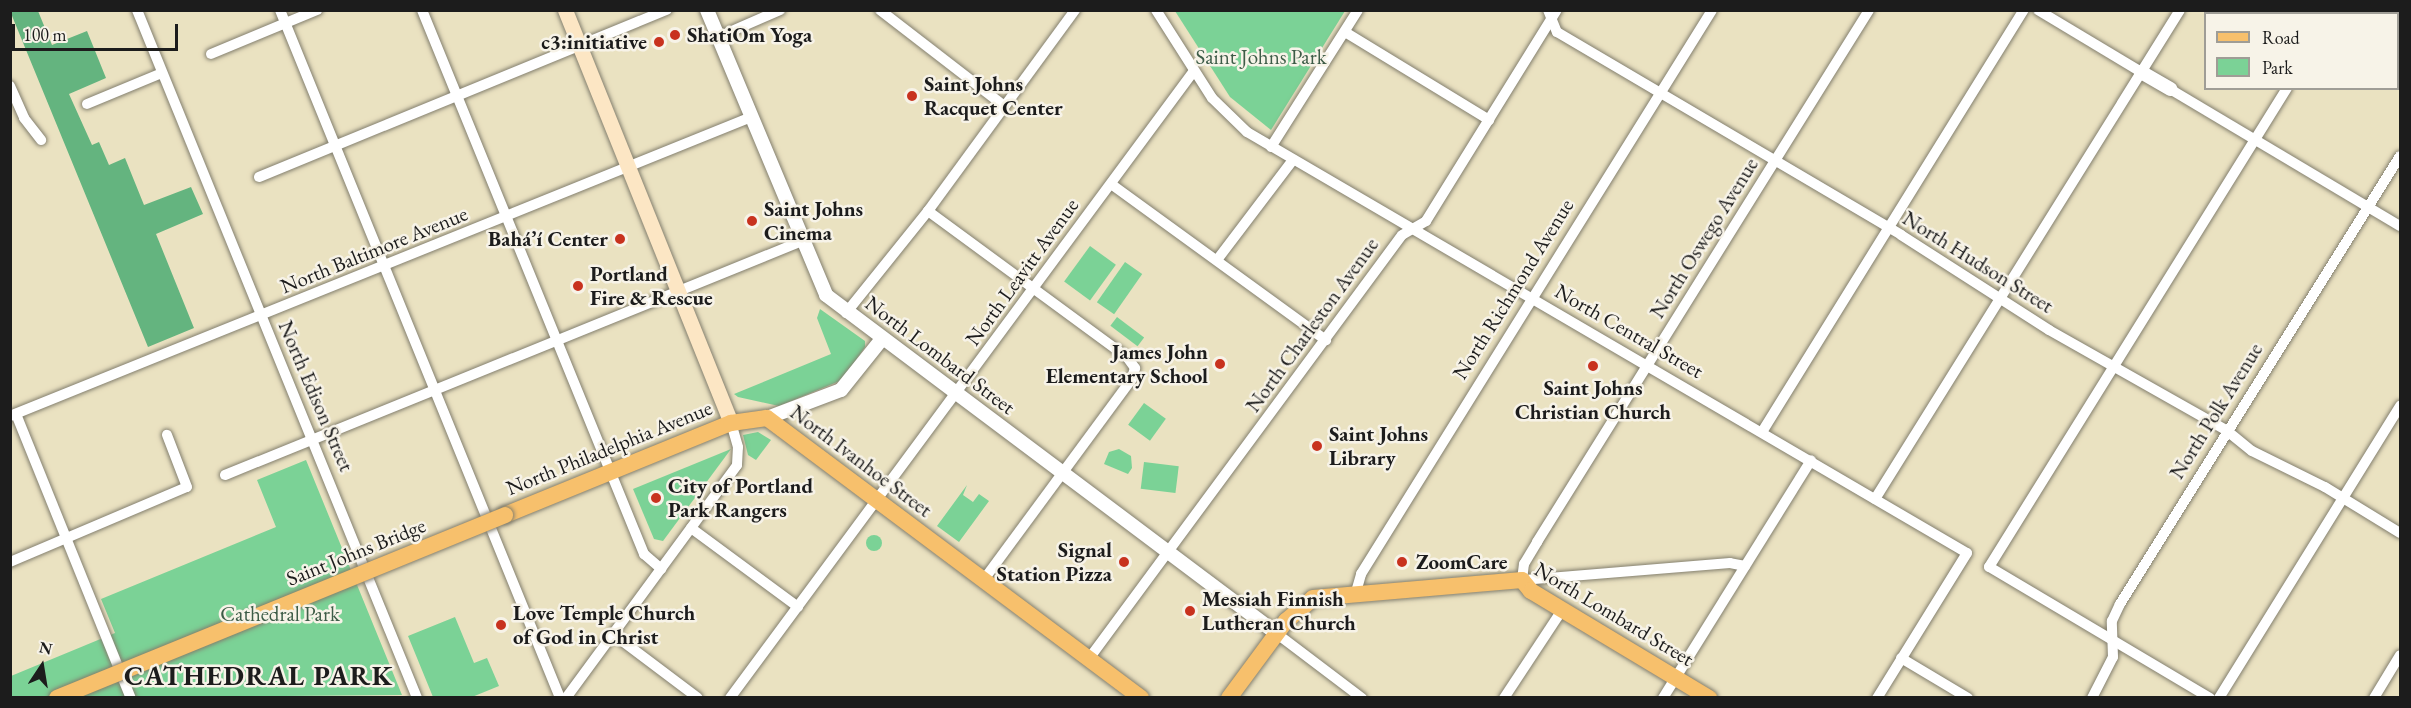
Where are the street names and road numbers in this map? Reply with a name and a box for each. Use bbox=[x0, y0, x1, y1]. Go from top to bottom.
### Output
street label: North Oswego Avenue bbox=[1644, 153, 1764, 323]
street label: North Leavitt Avenue bbox=[960, 193, 1084, 351]
street label: North Richmond Avenue bbox=[1447, 194, 1579, 384]
street label: North Baltimore Avenue bbox=[277, 201, 471, 299]
street label: North Hudson Street bbox=[1898, 205, 2058, 319]
street label: North Charleston Avenue bbox=[1240, 233, 1384, 417]
street label: North Central Street bbox=[1550, 278, 1708, 384]
street label: North Lombard Street bbox=[860, 290, 1020, 420]
street label: North Edison Street bbox=[273, 317, 359, 475]
street label: North Polk Avenue bbox=[2164, 338, 2268, 484]
street label: North Philadelphia Avenue bbox=[502, 395, 716, 501]
street label: North Ivanhoe Street bbox=[785, 400, 937, 522]
street label: Saint Johns Bridge bbox=[283, 513, 429, 591]
street label: North Lombard Street bbox=[1530, 556, 1698, 672]

